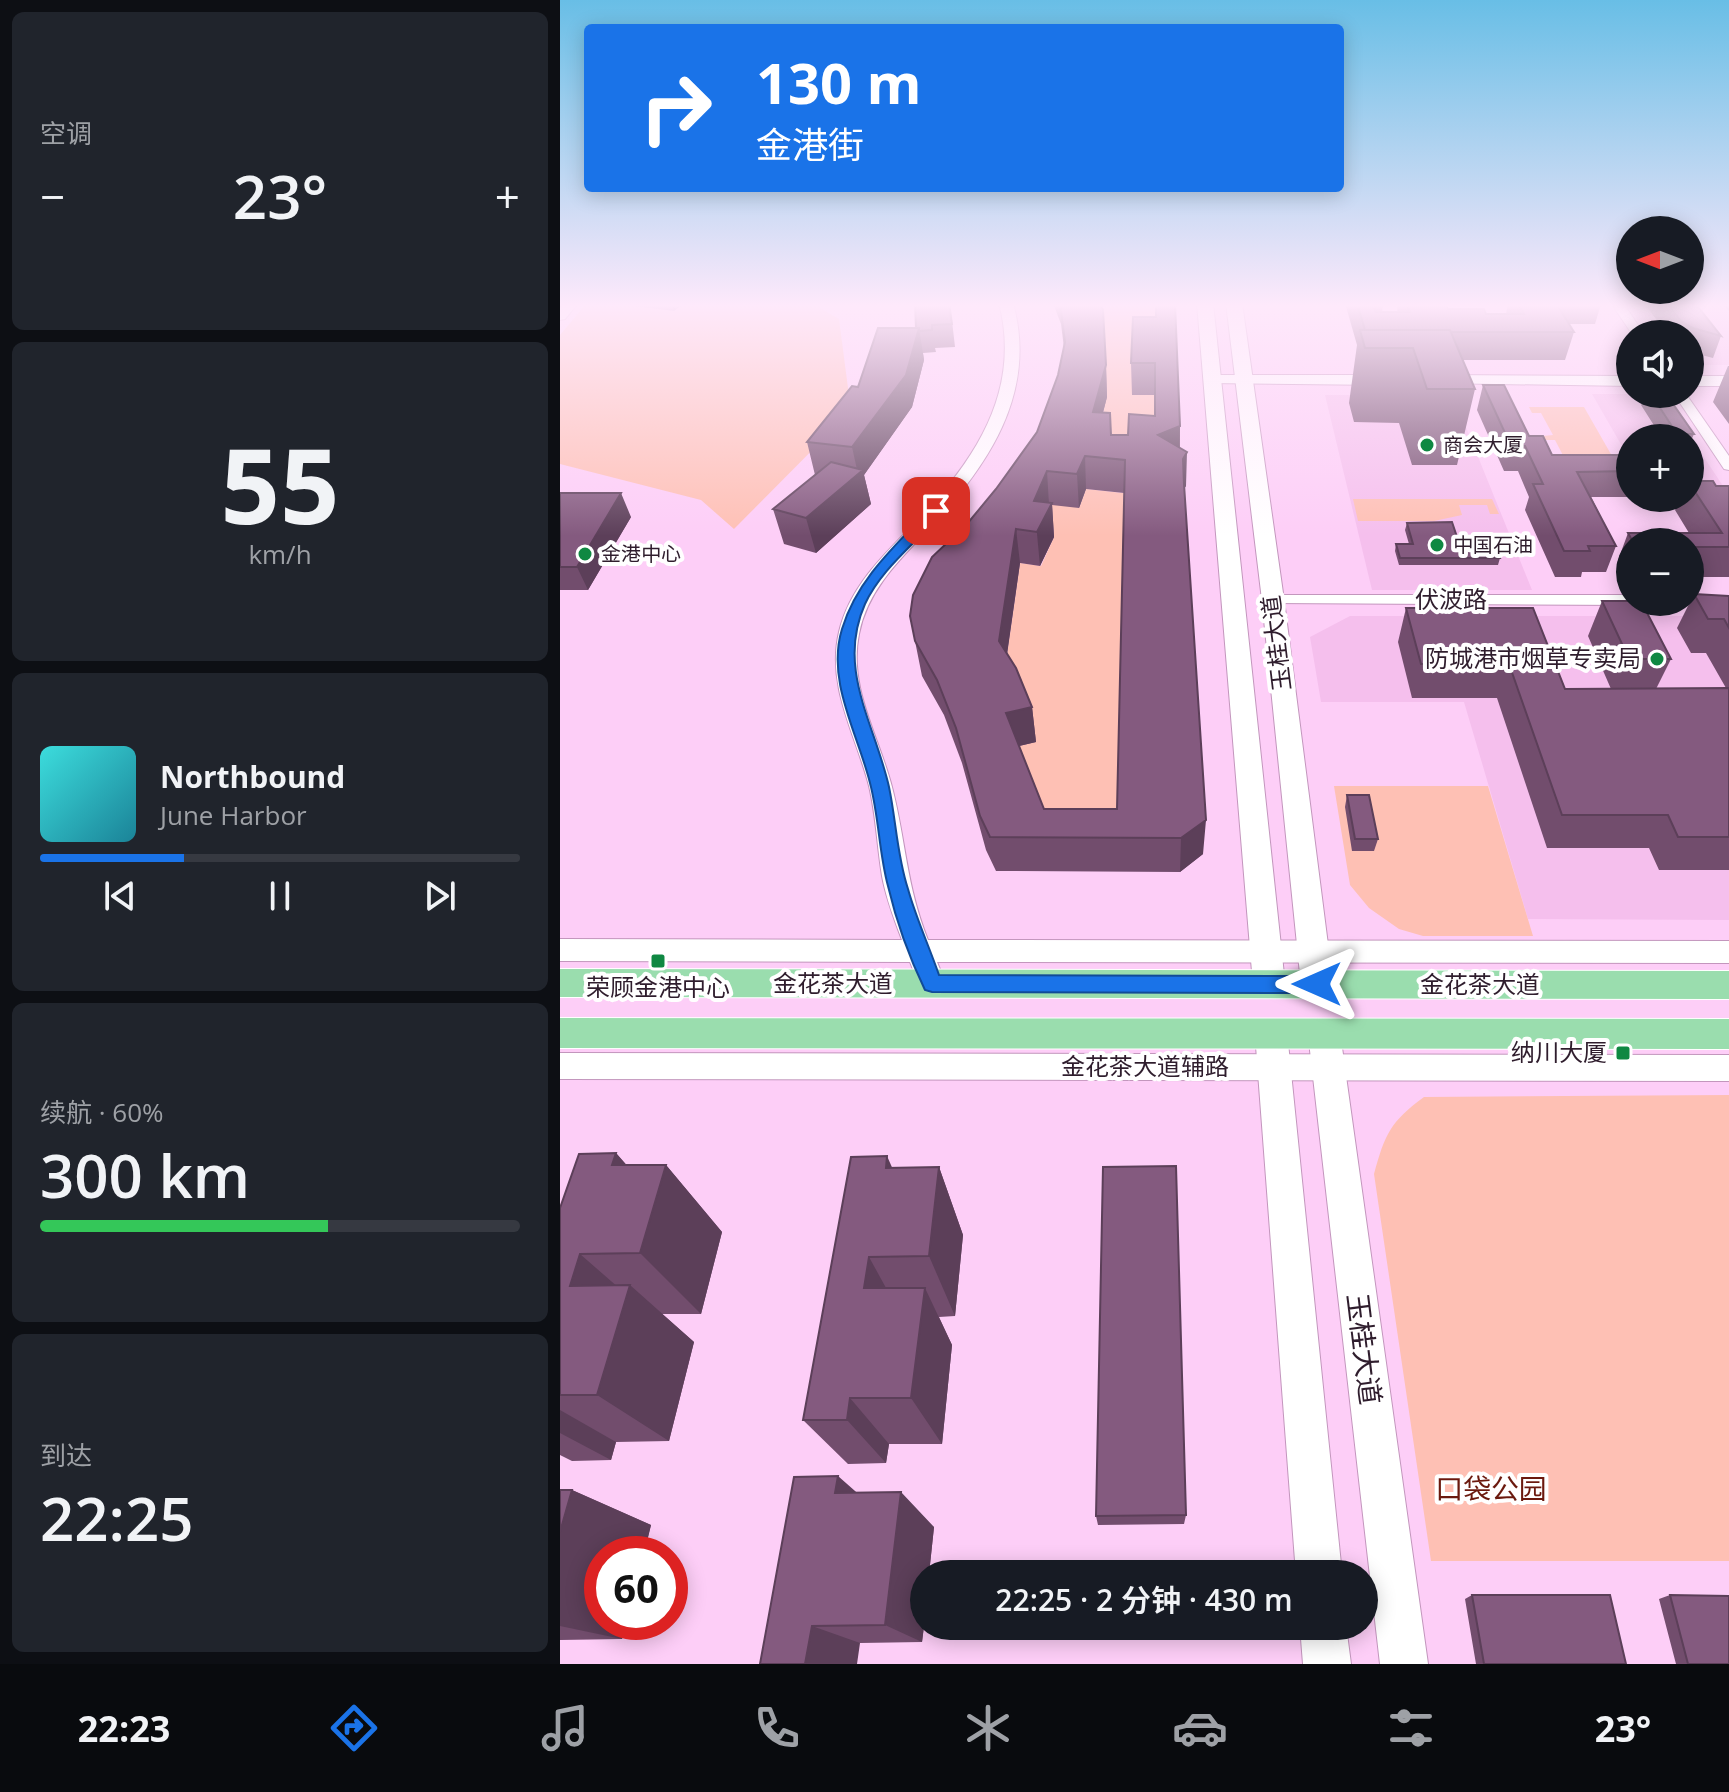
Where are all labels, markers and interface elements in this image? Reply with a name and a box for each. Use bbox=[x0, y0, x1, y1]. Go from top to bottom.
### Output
text: 130 m bbox=[756, 44, 922, 120]
icon: right bbox=[624, 56, 728, 160]
text: 空调 bbox=[40, 115, 92, 151]
text: 金港街 bbox=[756, 120, 864, 169]
text: 23° bbox=[233, 155, 327, 237]
text: − bbox=[40, 166, 65, 226]
text: + bbox=[495, 166, 520, 226]
north arrow bbox=[1616, 216, 1704, 304]
map controls bbox=[1616, 216, 1704, 616]
button: sound bbox=[1616, 320, 1704, 408]
text: 55 bbox=[221, 413, 339, 554]
button: + bbox=[1616, 424, 1704, 512]
place label: 商会大厦 bbox=[1443, 431, 1523, 458]
marker: 商会大厦 bbox=[1418, 436, 1436, 454]
pin bbox=[902, 477, 970, 545]
icon: arrive bbox=[914, 489, 958, 533]
button: − bbox=[1616, 528, 1704, 616]
place label: 中国石油 bbox=[1453, 531, 1533, 558]
text: km/h bbox=[248, 536, 312, 572]
marker: 中国石油 bbox=[1428, 536, 1446, 554]
place label: 金港中心 bbox=[601, 540, 681, 567]
marker: 金港中心 bbox=[576, 545, 594, 563]
street label: 伏波路 bbox=[1415, 582, 1487, 615]
street label: 玉桂大道 bbox=[1253, 594, 1298, 693]
place label: 防城港市烟草专卖局 bbox=[1425, 641, 1641, 674]
marker: 防城港市烟草专卖局 bbox=[1648, 650, 1666, 668]
text: Northbound bbox=[160, 756, 345, 797]
text: June Harbor bbox=[160, 797, 307, 833]
icon: previous bbox=[98, 874, 142, 918]
icon: pause bbox=[258, 874, 302, 918]
icon: next bbox=[418, 874, 462, 918]
position arrow bbox=[1275, 942, 1359, 1026]
marker: 荣顾金港中心 bbox=[649, 952, 667, 970]
street label: 金花茶大道 bbox=[773, 966, 893, 999]
street label: 金花茶大道 bbox=[1420, 967, 1540, 1000]
place label: 荣顾金港中心 bbox=[586, 970, 730, 1003]
place label: 纳川大厦 bbox=[1511, 1035, 1607, 1068]
marker: 纳川大厦 bbox=[1614, 1044, 1632, 1062]
street label: 金花茶大道辅路 bbox=[1061, 1049, 1229, 1082]
text: 续航 · 60% bbox=[40, 1094, 164, 1130]
text: 300 km bbox=[40, 1134, 250, 1216]
street label: 玉桂大道 bbox=[1339, 1291, 1391, 1407]
text: 到达 bbox=[40, 1437, 92, 1473]
park label: 口袋公园 bbox=[1435, 1469, 1547, 1507]
text: 22:25 bbox=[40, 1477, 194, 1559]
speed limit sign: 60 bbox=[584, 1536, 688, 1640]
text: 22:25 · 2 分钟 · 430 m bbox=[995, 1579, 1293, 1620]
icon: directions bbox=[326, 1700, 382, 1756]
icon: music bbox=[537, 1700, 593, 1756]
icon: phone bbox=[749, 1700, 805, 1756]
icon: climate bbox=[960, 1700, 1016, 1756]
icon: car bbox=[1172, 1700, 1228, 1756]
icon: filters bbox=[1383, 1700, 1439, 1756]
text: 22:23 bbox=[78, 1704, 170, 1753]
text: 23° bbox=[1595, 1704, 1651, 1753]

